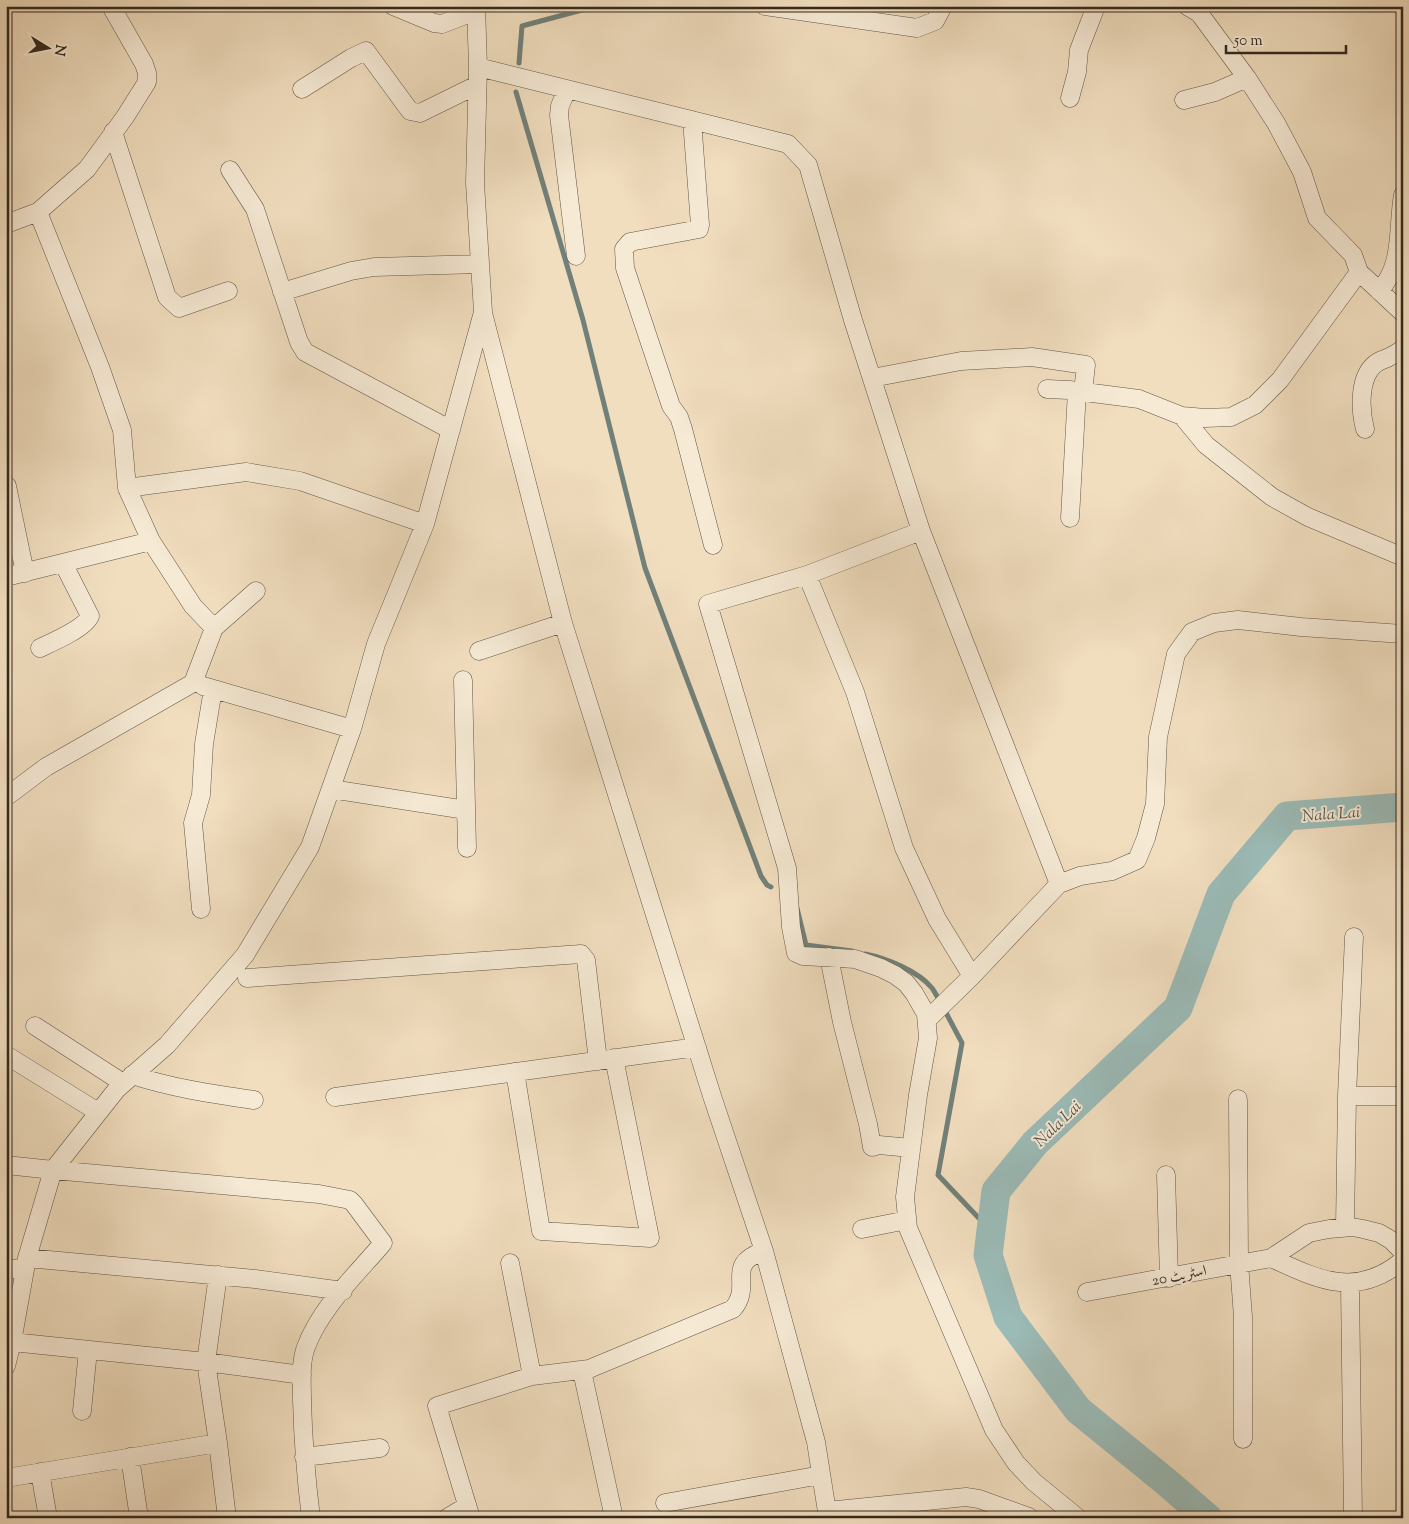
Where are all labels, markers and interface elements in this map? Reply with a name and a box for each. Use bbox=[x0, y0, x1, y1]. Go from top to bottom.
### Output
north arrow bbox=[22, 22, 72, 72]
scale bar bbox=[1226, 22, 1346, 54]
text: 50 m bbox=[1233, 31, 1263, 52]
text: N bbox=[48, 43, 70, 57]
water label: Nala Lai bbox=[1302, 802, 1361, 829]
water label: Nala Lai bbox=[1030, 1096, 1088, 1153]
street label: اسٹریٹ 20 bbox=[1150, 1261, 1208, 1292]

